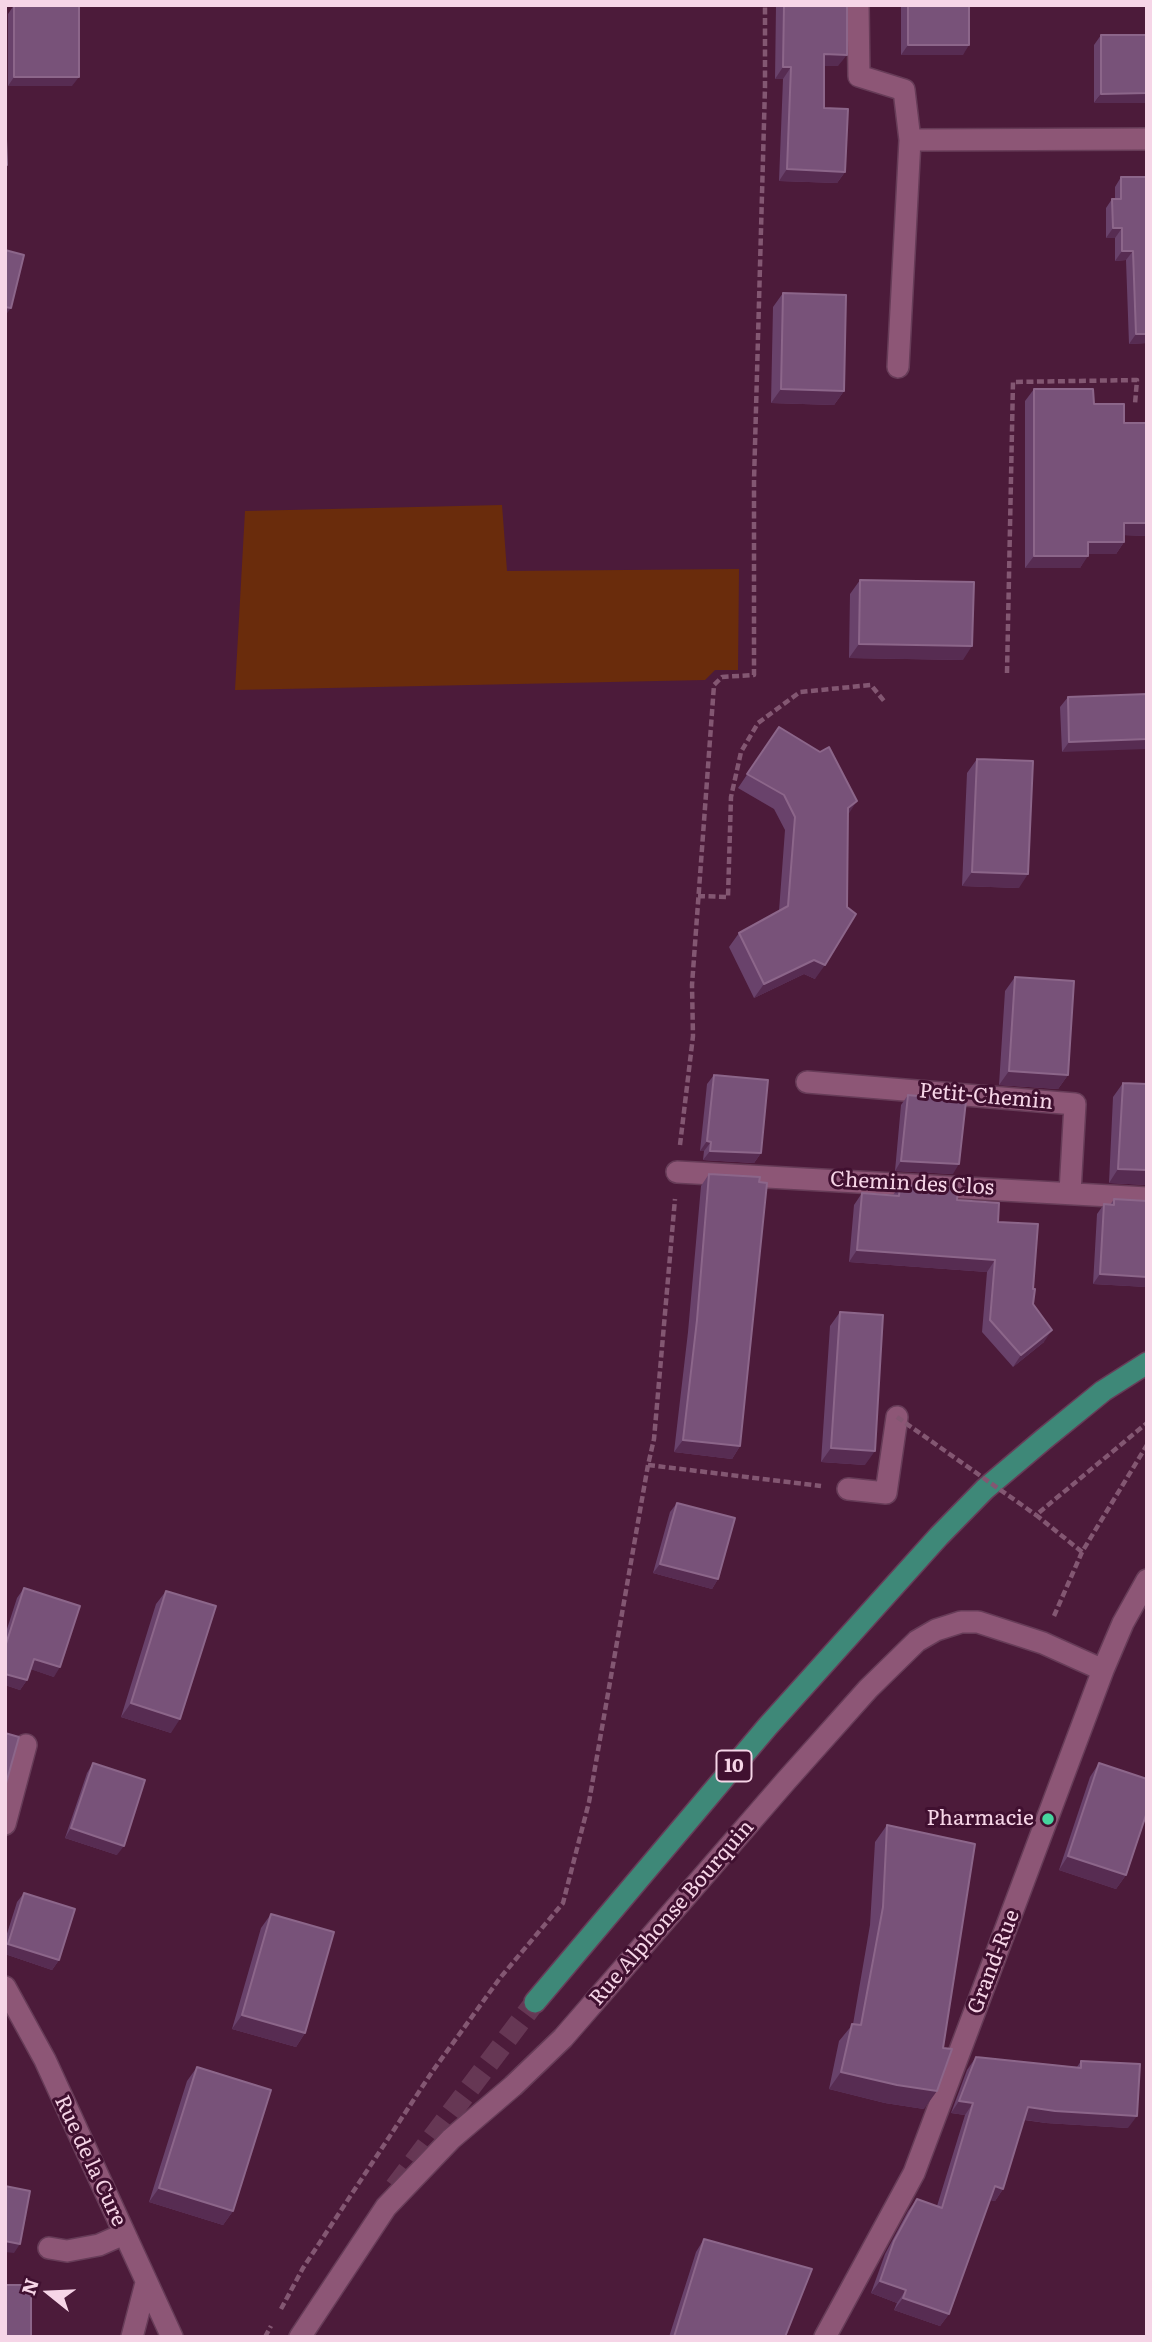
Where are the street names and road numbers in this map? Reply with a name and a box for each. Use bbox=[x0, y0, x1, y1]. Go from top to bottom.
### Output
street label: Petit-Chemin bbox=[918, 1079, 1054, 1115]
street label: Chemin des Clos bbox=[829, 1167, 995, 1201]
road number: 10 bbox=[716, 1750, 752, 1782]
street label: Rue Alphonse Bourquin bbox=[585, 1815, 759, 2011]
street label: Grand-Rue bbox=[963, 1906, 1025, 2018]
street label: Rue de la Cure bbox=[49, 2092, 131, 2230]

